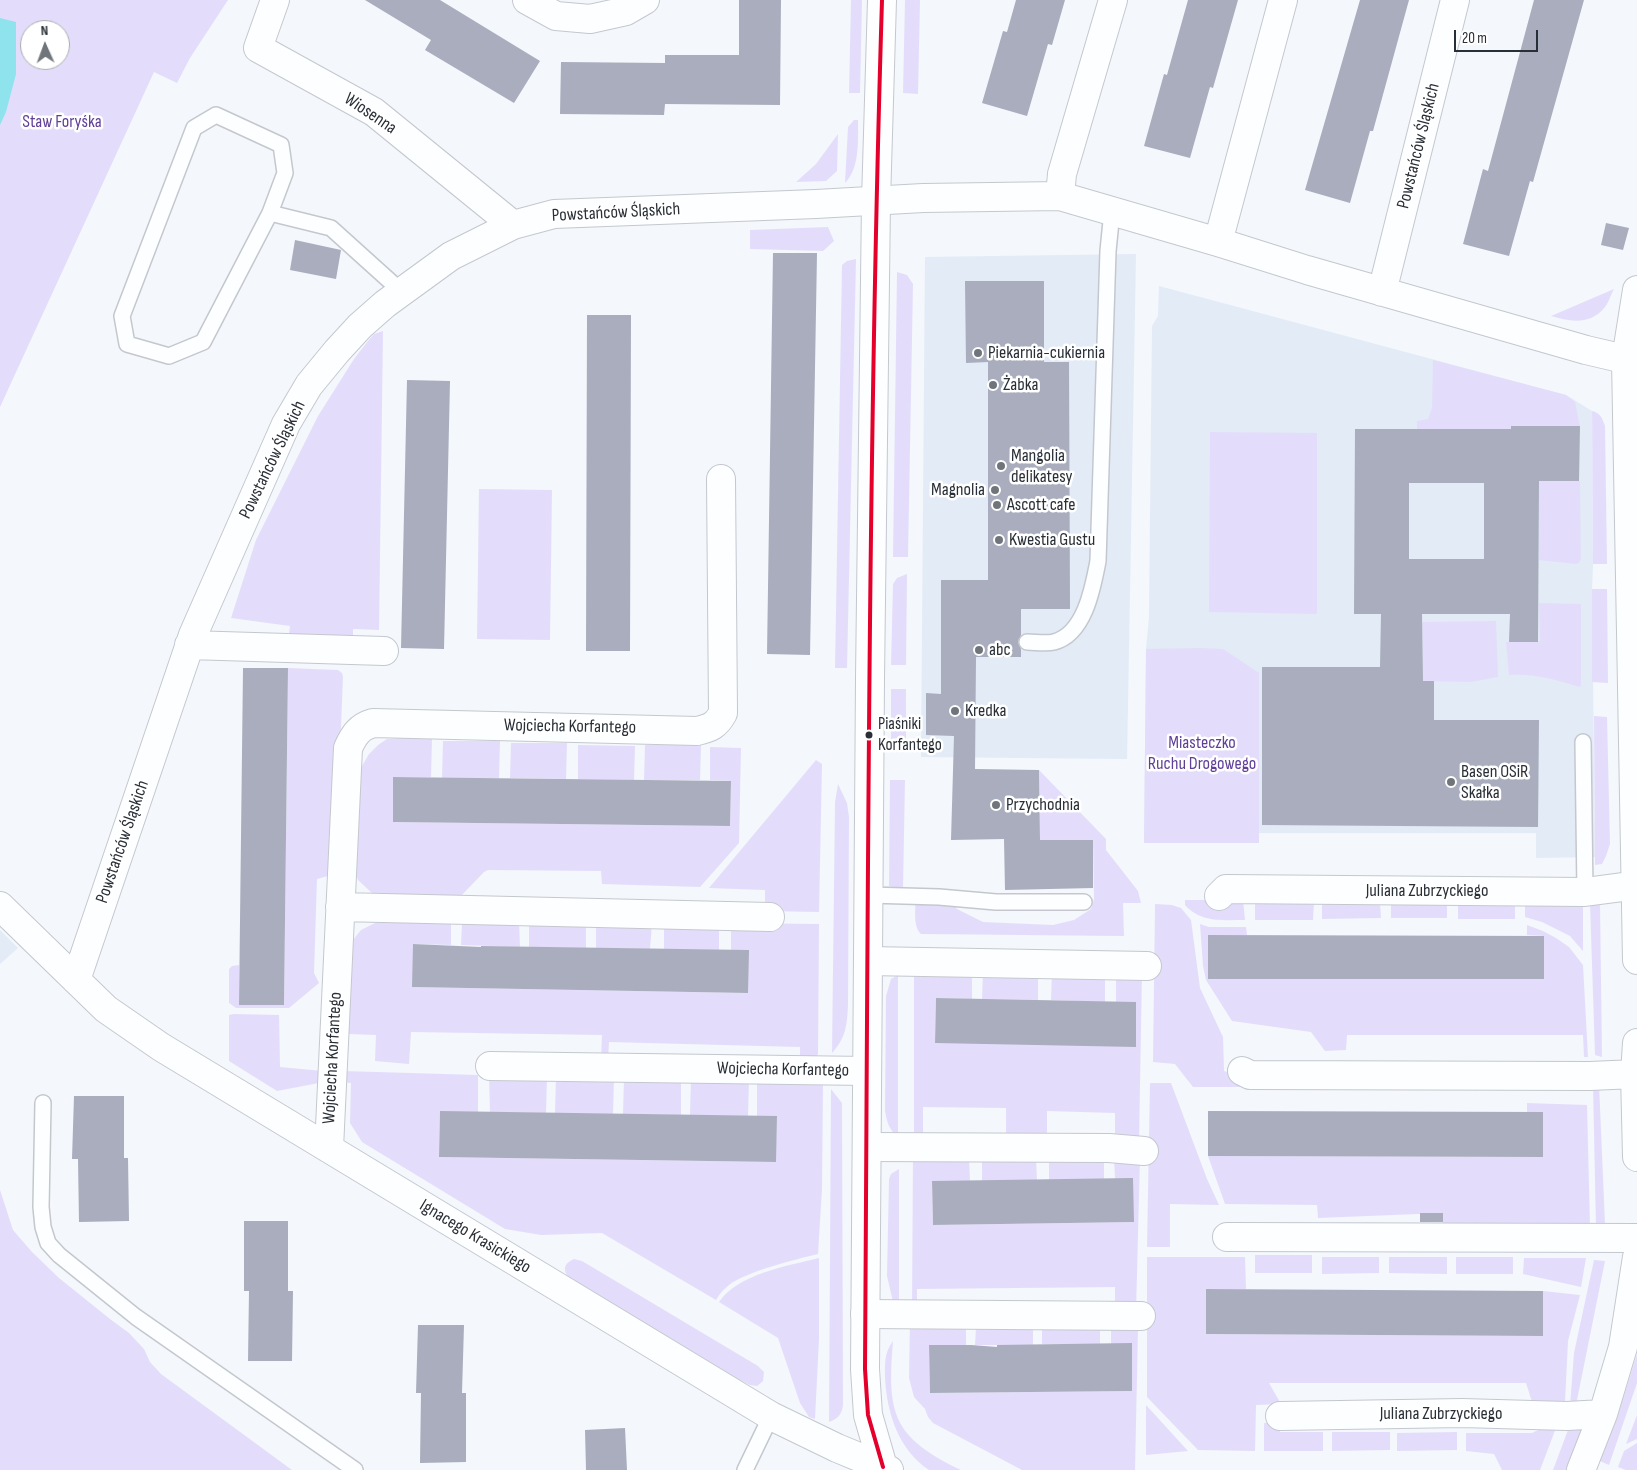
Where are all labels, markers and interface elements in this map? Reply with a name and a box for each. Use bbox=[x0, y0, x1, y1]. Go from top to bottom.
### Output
north arrow bbox=[20, 20, 70, 70]
scale bar bbox=[1457, 20, 1541, 52]
text: N bbox=[40, 22, 49, 39]
text: 20 m bbox=[1462, 29, 1487, 48]
street label: Powstańców Śląskich bbox=[1393, 81, 1445, 211]
street label: Wiosenna bbox=[340, 89, 400, 139]
park label: Staw Foryśka bbox=[22, 111, 102, 133]
street label: Powstańców Śląskich bbox=[551, 199, 681, 227]
place label: Piekarnia-cukiernia bbox=[988, 342, 1105, 364]
marker: Piekarnia-cukiernia bbox=[972, 347, 984, 359]
place label: Żabka bbox=[1003, 374, 1038, 396]
marker: Żabka bbox=[987, 379, 999, 391]
street label: Powstańców Śląskich bbox=[235, 397, 311, 523]
place label: Mangolia delikatesy bbox=[1011, 445, 1073, 488]
marker: Mangolia delikatesy bbox=[995, 460, 1007, 472]
place label: Magnolia bbox=[931, 479, 985, 501]
marker: Magnolia bbox=[989, 484, 1001, 496]
place label: Ascott cafe bbox=[1007, 494, 1076, 516]
marker: Ascott cafe bbox=[991, 499, 1003, 511]
place label: Kwestia Gustu bbox=[1009, 529, 1095, 551]
marker: Kwestia Gustu bbox=[993, 534, 1005, 546]
place label: abc bbox=[989, 639, 1011, 661]
marker: abc bbox=[973, 644, 985, 656]
place label: Kredka bbox=[965, 700, 1006, 722]
marker: Kredka bbox=[949, 705, 961, 717]
street label: Wojciecha Korfantego bbox=[504, 715, 636, 739]
place label: Piaśniki Korfantego bbox=[878, 715, 942, 755]
marker: Piaśniki Korfantego bbox=[864, 730, 874, 740]
park label: Miasteczko Ruchu Drogowego bbox=[1148, 732, 1256, 774]
place label: Basen OSiR Skałka bbox=[1461, 761, 1528, 804]
marker: Basen OSiR Skałka bbox=[1445, 776, 1457, 788]
street label: Powstańców Śląskich bbox=[92, 778, 154, 906]
place label: Przychodnia bbox=[1006, 794, 1080, 816]
marker: Przychodnia bbox=[990, 799, 1002, 811]
street label: Juliana Zubrzyckiego bbox=[1366, 880, 1488, 902]
street label: Wojciecha Korfantego bbox=[319, 991, 347, 1125]
street label: Wojciecha Korfantego bbox=[717, 1058, 849, 1082]
street label: Ignacego Krasickiego bbox=[415, 1195, 535, 1279]
street label: Juliana Zubrzyckiego bbox=[1380, 1403, 1502, 1425]

